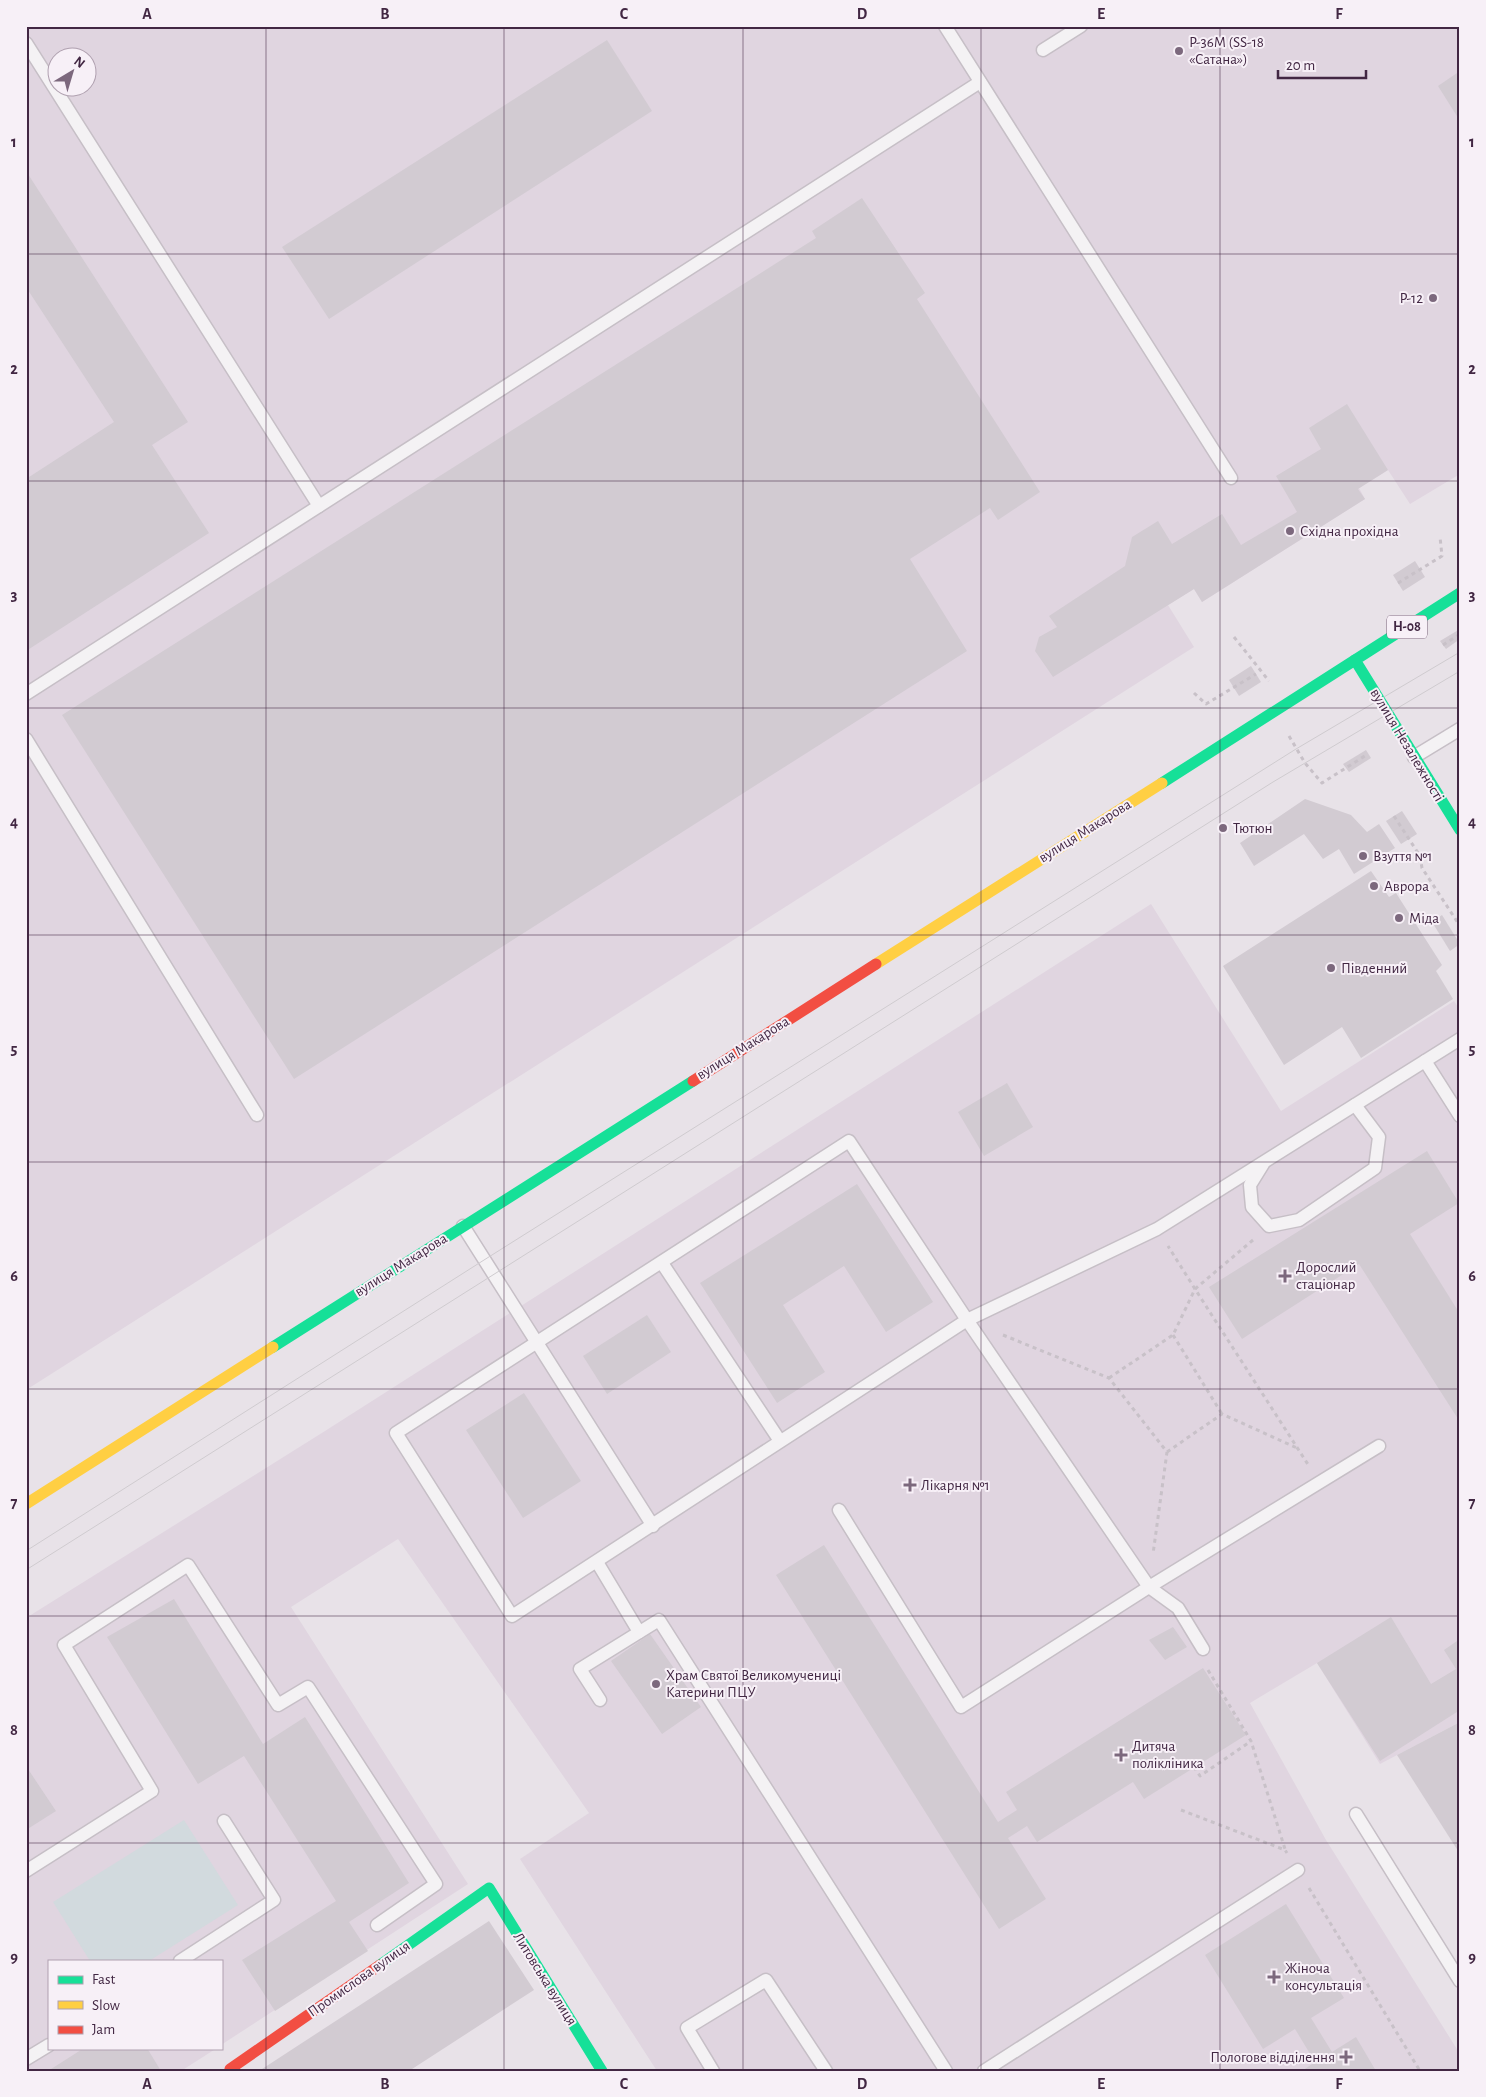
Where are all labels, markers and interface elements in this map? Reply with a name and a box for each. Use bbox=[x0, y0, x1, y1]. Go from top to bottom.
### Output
text: A bbox=[142, 6, 152, 22]
text: B bbox=[380, 6, 390, 22]
text: C bbox=[620, 6, 629, 22]
text: D bbox=[857, 6, 868, 22]
text: E bbox=[1097, 6, 1105, 22]
text: F bbox=[1335, 6, 1343, 22]
place label: Р-36М (SS-18 «Сатана») bbox=[1189, 35, 1264, 67]
marker: Р-36М (SS-18 «Сатана») bbox=[1173, 45, 1185, 57]
north arrow bbox=[48, 48, 98, 98]
scale bar bbox=[1278, 48, 1366, 80]
text: N bbox=[71, 54, 88, 71]
text: 20 m bbox=[1286, 58, 1315, 73]
text: 1 bbox=[11, 134, 17, 150]
text: 1 bbox=[1469, 134, 1475, 150]
place label: Р-12 bbox=[1399, 291, 1423, 306]
marker: Р-12 bbox=[1427, 292, 1439, 304]
text: 2 bbox=[10, 361, 18, 377]
text: 2 bbox=[1468, 361, 1476, 377]
place label: Східна прохідна bbox=[1300, 524, 1399, 539]
marker: Східна прохідна bbox=[1284, 525, 1296, 537]
text: 3 bbox=[11, 587, 18, 603]
text: 3 bbox=[1469, 587, 1476, 603]
road number: Н-08 bbox=[1387, 616, 1427, 638]
street label: вулиця Незалежності bbox=[1367, 686, 1447, 804]
street label: вулиця Макарова bbox=[1036, 796, 1134, 865]
text: 4 bbox=[10, 814, 18, 830]
text: 4 bbox=[1468, 814, 1476, 830]
place label: Тютюн bbox=[1233, 821, 1272, 836]
marker: Тютюн bbox=[1217, 822, 1229, 834]
place label: Взуття №1 bbox=[1373, 849, 1433, 864]
marker: Взуття №1 bbox=[1357, 850, 1369, 862]
place label: Аврора bbox=[1384, 879, 1429, 894]
marker: Аврора bbox=[1368, 880, 1380, 892]
place label: Міда bbox=[1409, 911, 1439, 926]
marker: Міда bbox=[1393, 912, 1405, 924]
place label: Південний bbox=[1341, 961, 1407, 976]
marker: Південний bbox=[1325, 962, 1337, 974]
street label: вулиця Макарова bbox=[694, 1013, 792, 1082]
text: 5 bbox=[11, 1041, 18, 1057]
text: 5 bbox=[1469, 1041, 1476, 1057]
street label: вулиця Макарова bbox=[352, 1230, 450, 1299]
place label: Дорослий стаціонар bbox=[1296, 1260, 1357, 1292]
text: 6 bbox=[10, 1268, 18, 1284]
text: 6 bbox=[1468, 1268, 1476, 1284]
marker: Дорослий стаціонар bbox=[1278, 1269, 1292, 1283]
marker: Лікарня №1 bbox=[903, 1478, 917, 1492]
place label: Лікарня №1 bbox=[921, 1478, 990, 1493]
text: 7 bbox=[11, 1495, 18, 1511]
text: 7 bbox=[1469, 1495, 1476, 1511]
place label: Храм Святої Великомучениці Катерини ПЦУ bbox=[666, 1668, 841, 1700]
marker: Храм Святої Великомучениці Катерини ПЦУ bbox=[650, 1678, 662, 1690]
text: 8 bbox=[10, 1722, 18, 1738]
text: 8 bbox=[1468, 1722, 1476, 1738]
place label: Дитяча полікліника bbox=[1132, 1739, 1204, 1771]
marker: Дитяча полікліника bbox=[1114, 1748, 1128, 1762]
street label: Литовська вулиця bbox=[510, 1930, 580, 2028]
street label: Промислова вулиця bbox=[305, 1938, 413, 2020]
text: 9 bbox=[10, 1949, 18, 1965]
text: 9 bbox=[1468, 1949, 1476, 1965]
legend bbox=[48, 1960, 222, 2050]
place label: Жіноча консультація bbox=[1285, 1961, 1362, 1993]
marker: Жіноча консультація bbox=[1267, 1970, 1281, 1984]
text: Fast bbox=[92, 1972, 116, 1987]
text: Slow bbox=[92, 1998, 120, 2013]
text: Jam bbox=[92, 2022, 115, 2037]
place label: Пологове відділення bbox=[1210, 2050, 1335, 2065]
marker: Пологове відділення bbox=[1339, 2050, 1353, 2064]
text: A bbox=[142, 2076, 152, 2092]
text: B bbox=[380, 2076, 390, 2092]
text: C bbox=[620, 2076, 629, 2092]
text: D bbox=[857, 2076, 868, 2092]
text: E bbox=[1097, 2076, 1105, 2092]
text: F bbox=[1335, 2076, 1343, 2092]

